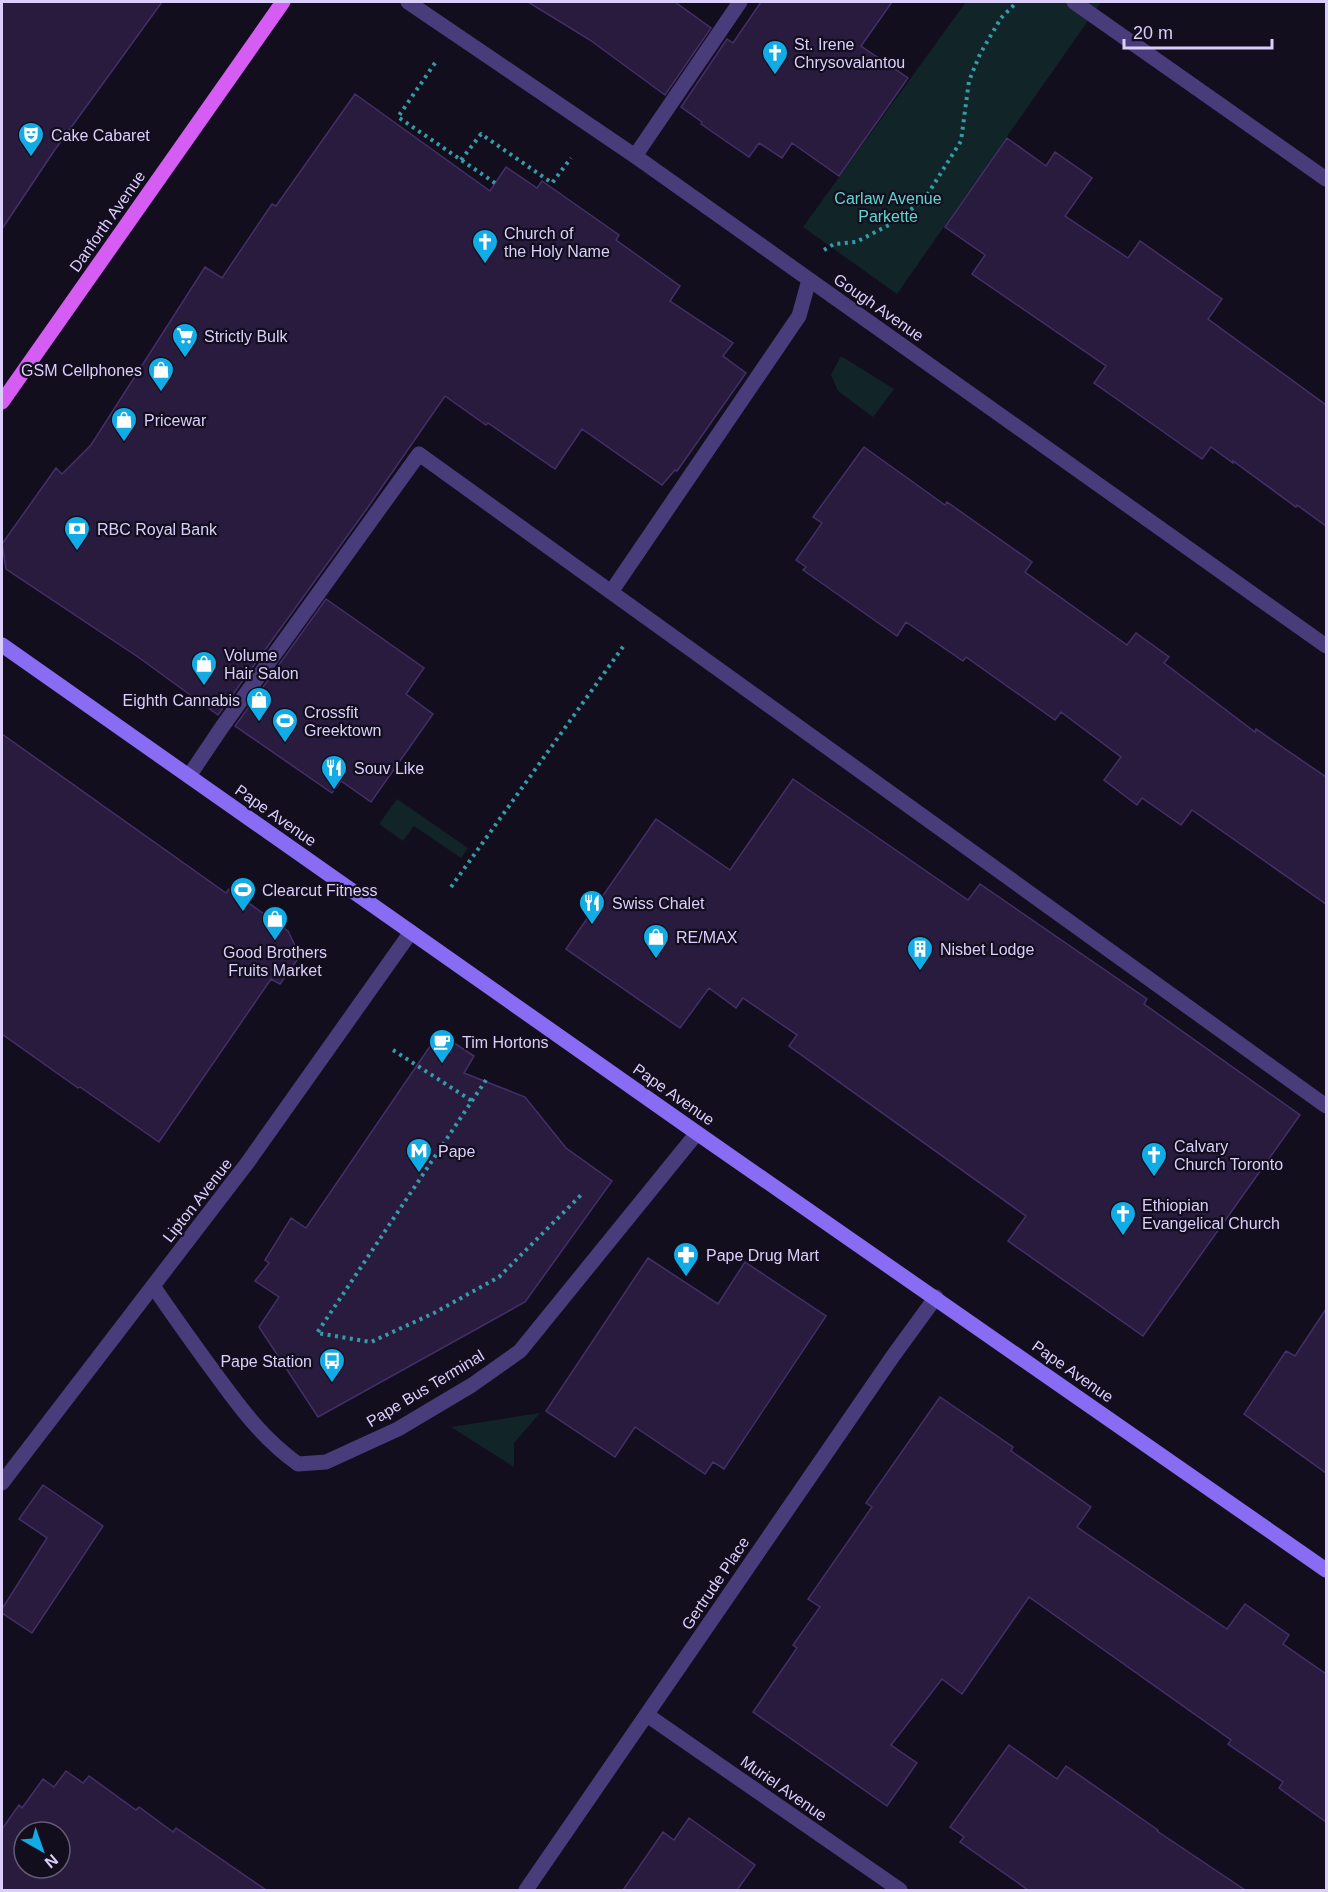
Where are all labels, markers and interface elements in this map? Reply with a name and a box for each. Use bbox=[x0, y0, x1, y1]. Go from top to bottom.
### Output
scale bar bbox=[1124, 12, 1272, 50]
text: 20 m bbox=[1133, 23, 1173, 43]
place label: St. Irene Chrysovalantou bbox=[794, 36, 905, 71]
church icon: St. Irene Chrysovalantou bbox=[760, 38, 790, 76]
theatre icon: Cake Cabaret bbox=[16, 120, 46, 158]
place label: Cake Cabaret bbox=[51, 127, 150, 144]
street label: Danforth Avenue bbox=[66, 168, 149, 275]
park label: Carlaw Avenue Parkette bbox=[834, 190, 942, 225]
place label: Church of the Holy Name bbox=[504, 225, 610, 260]
church icon: Church of the Holy Name bbox=[470, 227, 500, 265]
street label: Gough Avenue bbox=[831, 270, 927, 345]
supermarket icon: Strictly Bulk bbox=[170, 321, 200, 359]
place label: Strictly Bulk bbox=[204, 328, 289, 345]
shop icon: GSM Cellphones bbox=[146, 355, 176, 393]
place label: GSM Cellphones bbox=[21, 362, 142, 379]
shop icon: Pricewar bbox=[109, 405, 139, 443]
place label: Pricewar bbox=[144, 412, 207, 429]
bank icon: RBC Royal Bank bbox=[62, 514, 92, 552]
place label: RBC Royal Bank bbox=[97, 521, 218, 538]
place label: Volume Hair Salon bbox=[224, 647, 299, 682]
shop icon: Volume Hair Salon bbox=[189, 649, 219, 687]
shop icon: Eighth Cannabis bbox=[244, 685, 274, 723]
place label: Eighth Cannabis bbox=[123, 692, 240, 709]
place label: Crossfit Greektown bbox=[304, 704, 381, 739]
sports icon: Crossfit Greektown bbox=[270, 706, 300, 744]
restaurant icon: Souv Like bbox=[319, 753, 349, 791]
place label: Souv Like bbox=[354, 760, 424, 777]
street label: Pape Avenue bbox=[232, 781, 320, 850]
sports icon: Clearcut Fitness bbox=[228, 875, 258, 913]
place label: Clearcut Fitness bbox=[262, 882, 378, 899]
restaurant icon: Swiss Chalet bbox=[577, 888, 607, 926]
place label: Swiss Chalet bbox=[612, 895, 705, 912]
shop icon: Good Brothers Fruits Market bbox=[260, 904, 290, 942]
shop icon: RE/MAX bbox=[641, 922, 671, 960]
place label: RE/MAX bbox=[676, 929, 738, 946]
building icon: Nisbet Lodge bbox=[905, 934, 935, 972]
place label: Nisbet Lodge bbox=[940, 941, 1034, 958]
place label: Good Brothers Fruits Market bbox=[223, 944, 327, 979]
cafe icon: Tim Hortons bbox=[427, 1027, 457, 1065]
place label: Tim Hortons bbox=[462, 1034, 549, 1051]
street label: Pape Avenue bbox=[630, 1060, 718, 1129]
metro station icon: Pape bbox=[404, 1136, 434, 1174]
place label: Calvary Church Toronto bbox=[1174, 1138, 1283, 1173]
church icon: Calvary Church Toronto bbox=[1139, 1140, 1169, 1178]
place label: Pape bbox=[438, 1143, 475, 1160]
street label: Lipton Avenue bbox=[160, 1155, 235, 1245]
place label: Ethiopian Evangelical Church bbox=[1142, 1197, 1280, 1232]
church icon: Ethiopian Evangelical Church bbox=[1108, 1199, 1138, 1237]
pharmacy icon: Pape Drug Mart bbox=[671, 1240, 701, 1278]
place label: Pape Drug Mart bbox=[706, 1247, 819, 1264]
street label: Pape Avenue bbox=[1029, 1337, 1117, 1406]
bus stop icon: Pape Station bbox=[317, 1346, 347, 1384]
street label: Pape Bus Terminal bbox=[363, 1347, 487, 1430]
place label: Pape Station bbox=[220, 1353, 312, 1370]
street label: Gertrude Place bbox=[678, 1534, 753, 1633]
street label: Muriel Avenue bbox=[737, 1752, 830, 1824]
north arrow bbox=[12, 1820, 72, 1880]
text: N bbox=[41, 1851, 61, 1871]

